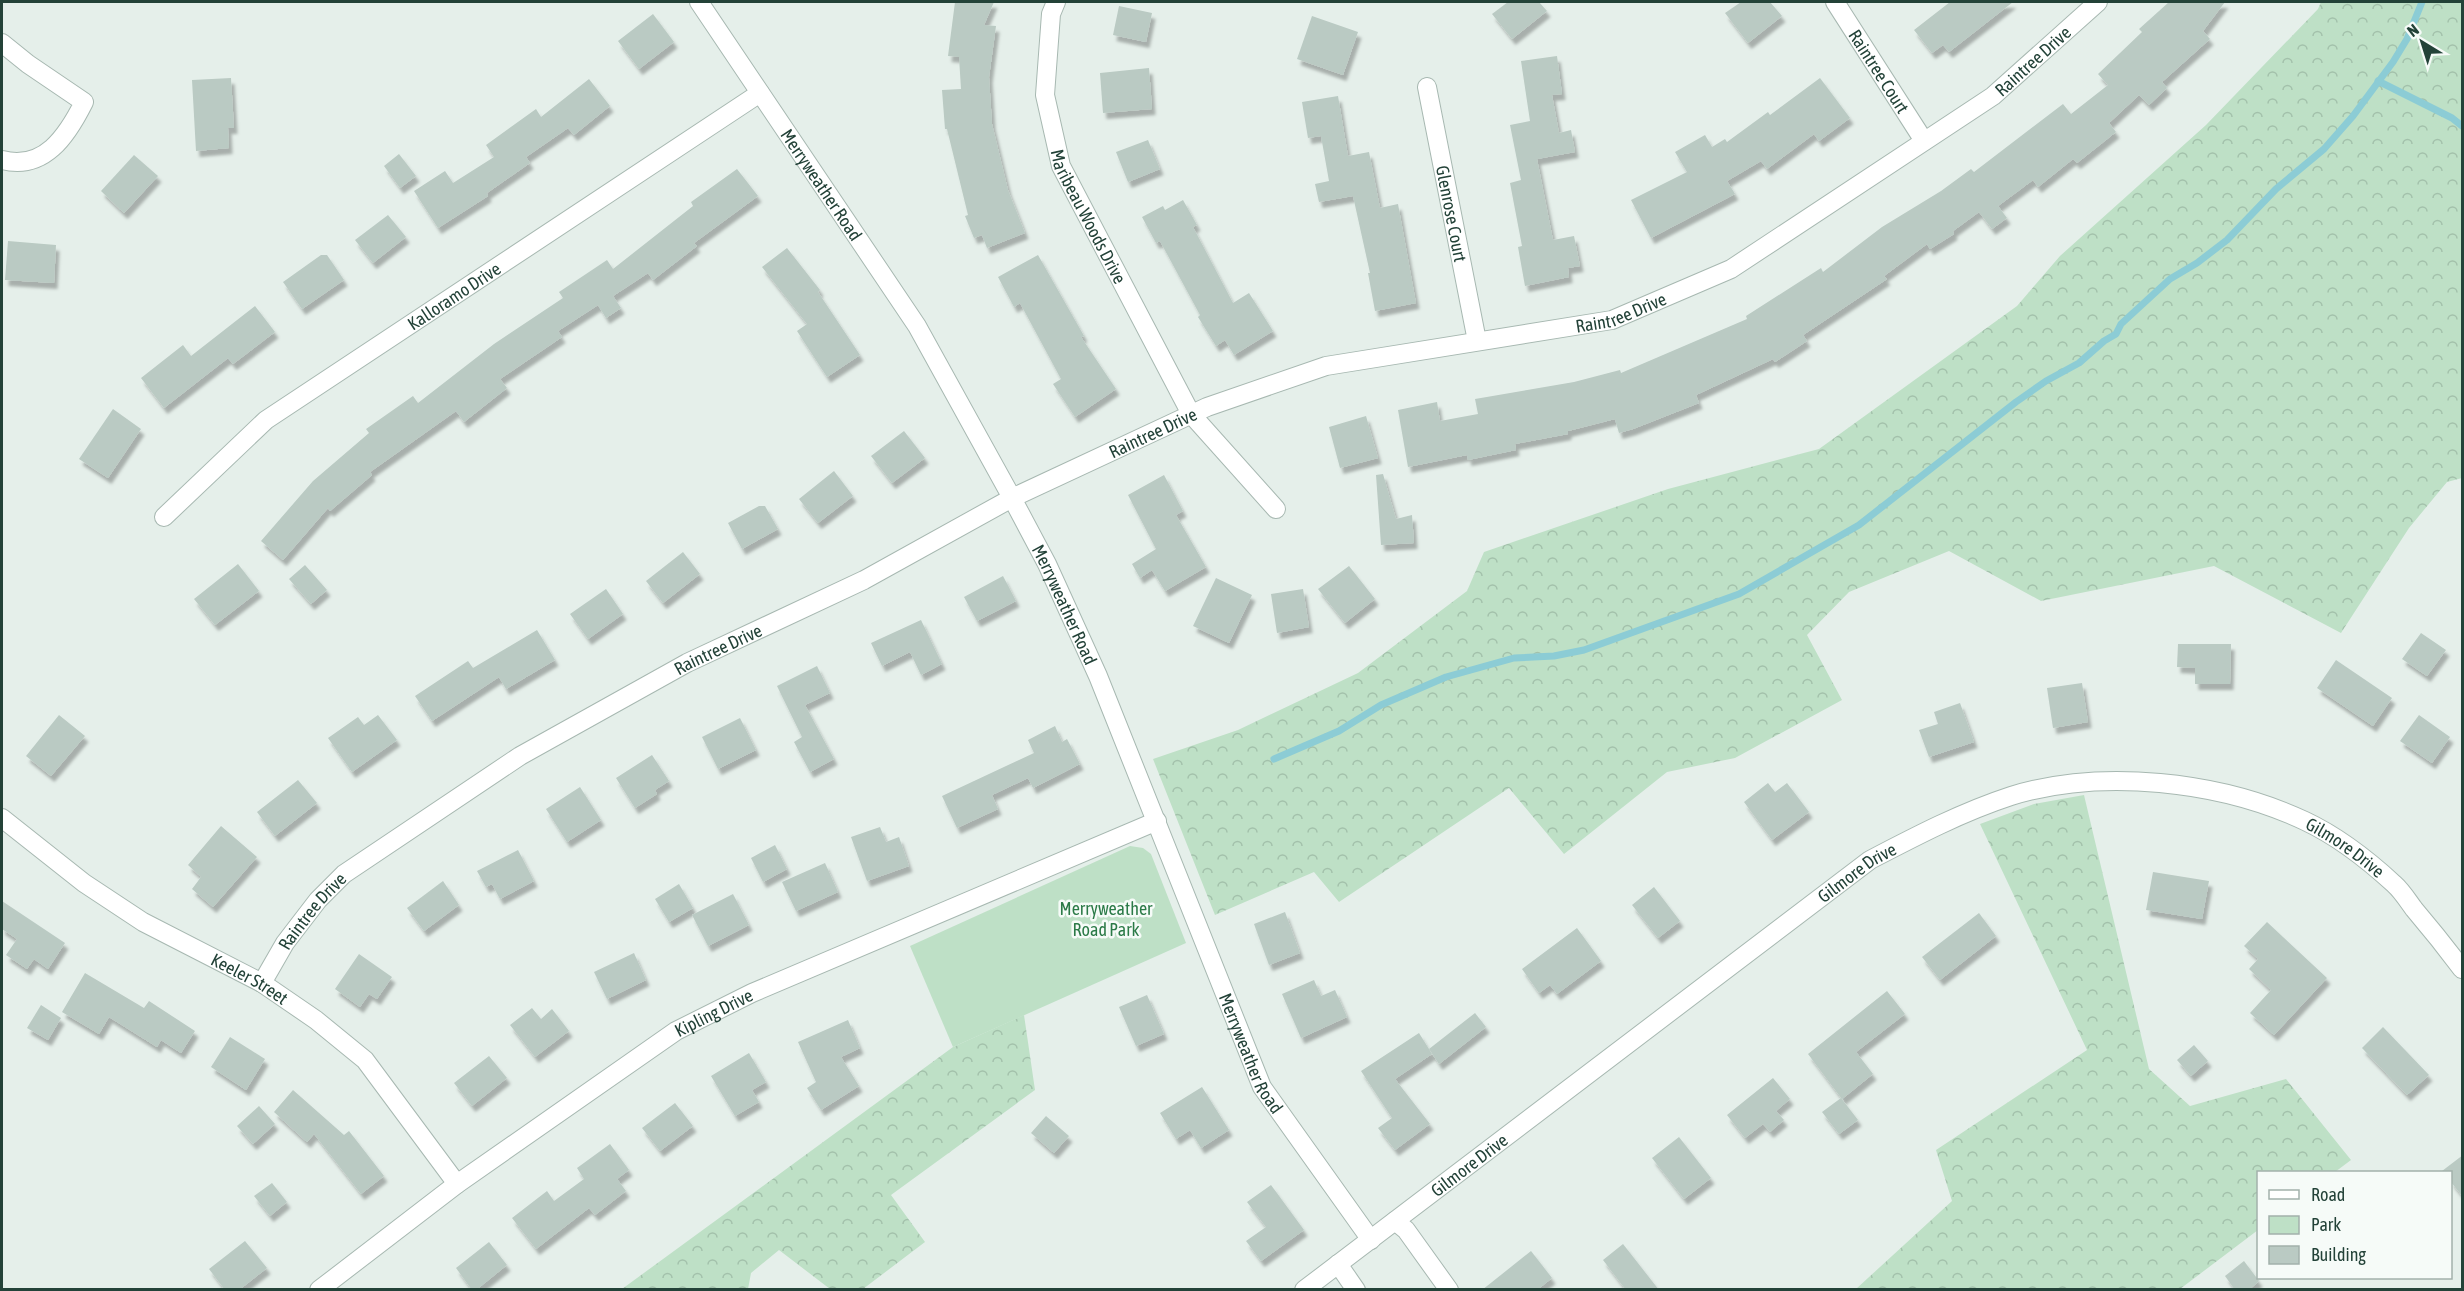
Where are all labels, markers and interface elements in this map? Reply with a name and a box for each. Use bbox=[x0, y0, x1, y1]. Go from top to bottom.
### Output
north arrow bbox=[2392, 12, 2452, 72]
text: N bbox=[2403, 20, 2422, 40]
street label: Raintree Drive bbox=[1990, 21, 2075, 100]
street label: Raintree Court bbox=[1845, 25, 1914, 117]
street label: Merryweather Road bbox=[777, 125, 867, 244]
street label: Maribeau Woods Drive bbox=[1047, 147, 1131, 287]
street label: Glenrose Court bbox=[1432, 164, 1472, 263]
street label: Kalloramo Drive bbox=[403, 257, 504, 334]
street label: Raintree Drive bbox=[1574, 288, 1669, 336]
street label: Raintree Drive bbox=[1105, 403, 1200, 462]
street label: Merryweather Road bbox=[1028, 541, 1102, 668]
street label: Raintree Drive bbox=[670, 619, 765, 679]
street label: Gilmore Drive bbox=[2303, 813, 2389, 881]
street label: Gilmore Drive bbox=[1813, 838, 1899, 907]
street label: Raintree Drive bbox=[273, 868, 350, 953]
park label: Merryweather Road Park bbox=[1060, 898, 1153, 940]
street label: Keeler Street bbox=[208, 948, 292, 1008]
street label: Kipling Drive bbox=[671, 984, 756, 1041]
street label: Merryweather Road bbox=[1215, 990, 1288, 1117]
street label: Gilmore Drive bbox=[1426, 1129, 1511, 1201]
legend bbox=[2257, 1171, 2452, 1279]
text: Road bbox=[2311, 1184, 2345, 1205]
text: Park bbox=[2311, 1214, 2341, 1235]
text: Building bbox=[2311, 1244, 2366, 1265]

